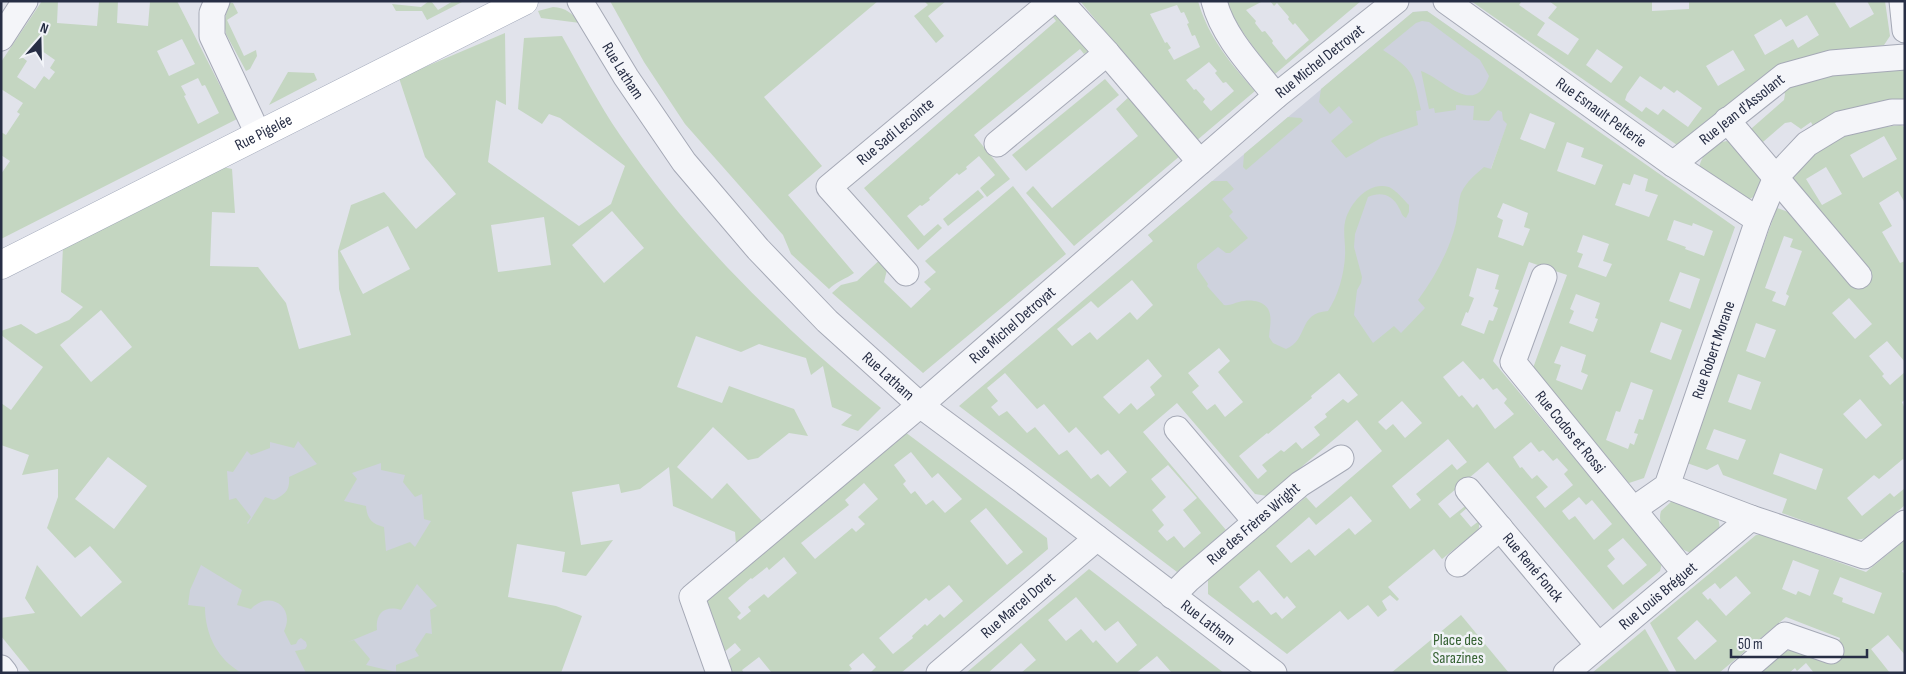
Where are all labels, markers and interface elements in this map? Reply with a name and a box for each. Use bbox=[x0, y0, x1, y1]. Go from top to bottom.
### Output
north arrow bbox=[15, 15, 65, 65]
text: N bbox=[38, 19, 51, 38]
street label: Rue Michel Detroyat bbox=[1272, 20, 1368, 102]
street label: Rue Latham bbox=[598, 39, 648, 103]
street label: Rue Jean d'Assolant bbox=[1696, 70, 1788, 149]
street label: Rue Esnault Pelterie bbox=[1552, 73, 1650, 151]
street label: Rue Sadi Lecointe bbox=[853, 94, 938, 169]
street label: Rue Pigelée bbox=[232, 110, 295, 155]
street label: Rue Michel Detroyat bbox=[966, 282, 1060, 368]
street label: Rue Robert Morane bbox=[1688, 299, 1739, 401]
street label: Rue Latham bbox=[858, 348, 918, 404]
street label: Rue Codos et Rossi bbox=[1531, 387, 1609, 477]
street label: Rue des Frères Wright bbox=[1203, 479, 1304, 569]
street label: Rue René Fonck bbox=[1498, 529, 1567, 606]
street label: Rue Louis Bréguet bbox=[1615, 558, 1701, 634]
street label: Rue Marcel Doret bbox=[977, 568, 1059, 642]
street label: Rue Latham bbox=[1177, 596, 1239, 649]
scale bar bbox=[1731, 626, 1867, 658]
park label: Place des Sarazines bbox=[1432, 631, 1484, 668]
text: 50 m bbox=[1738, 635, 1763, 654]

